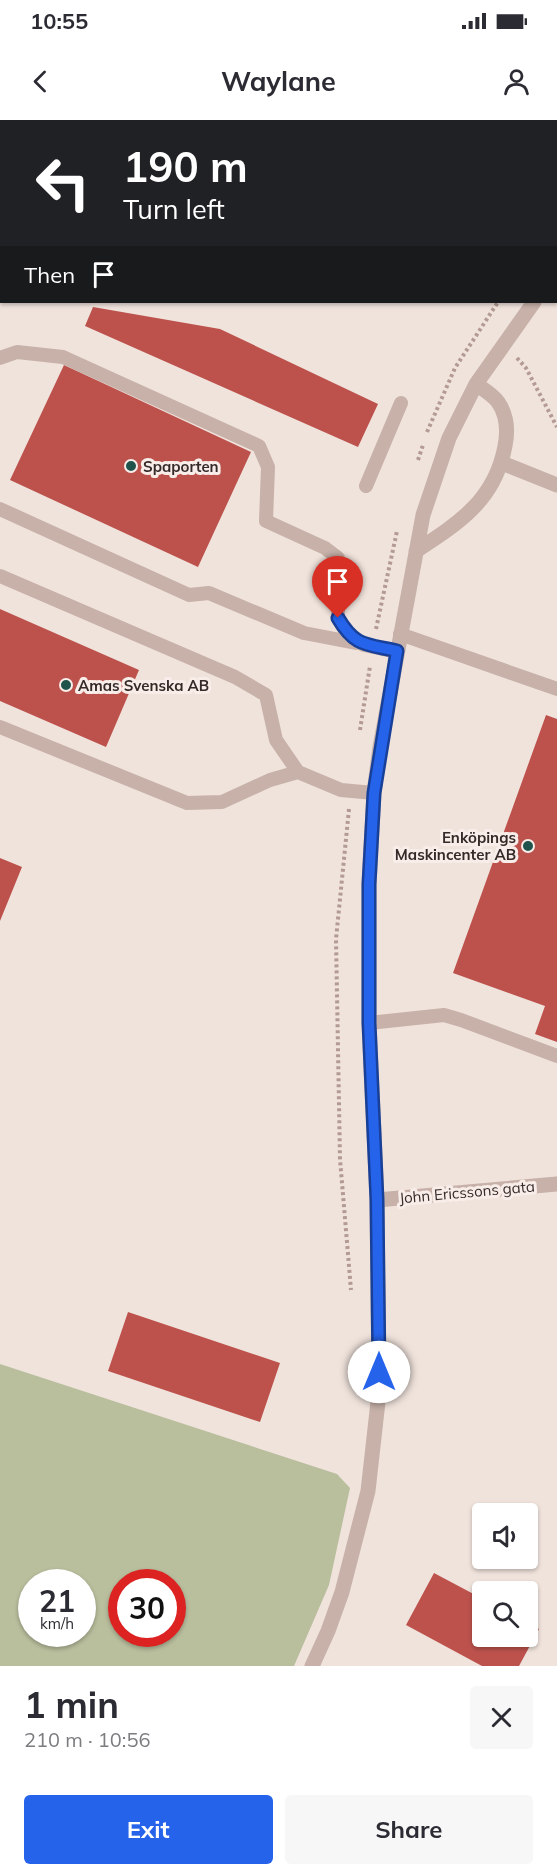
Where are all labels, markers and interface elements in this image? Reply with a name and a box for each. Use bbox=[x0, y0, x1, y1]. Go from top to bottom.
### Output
text: 10:55 bbox=[30, 7, 88, 35]
text: Waylane bbox=[221, 64, 336, 98]
icon: back bbox=[24, 65, 57, 98]
icon: person bbox=[500, 65, 533, 98]
text: 190 m bbox=[123, 140, 248, 193]
icon: left bbox=[24, 144, 102, 222]
text: Turn left bbox=[123, 192, 225, 226]
icon: arrive bbox=[87, 258, 120, 291]
text: Then bbox=[24, 261, 75, 289]
place label: Spaporten bbox=[143, 457, 219, 476]
marker: Spaporten bbox=[124, 459, 138, 473]
pin bbox=[312, 556, 363, 618]
icon: arrive bbox=[321, 565, 354, 598]
place label: Amas Svenska AB bbox=[78, 676, 209, 695]
marker: Amas Svenska AB bbox=[59, 678, 73, 692]
place label: Enköpings Maskincenter AB bbox=[395, 828, 516, 864]
marker: Enköpings Maskincenter AB bbox=[521, 839, 535, 853]
street label: John Ericssons gata bbox=[398, 1177, 536, 1207]
position arrow bbox=[347, 1340, 411, 1404]
map controls bbox=[472, 1503, 538, 1647]
button: sound bbox=[472, 1503, 538, 1569]
speed limit sign: 30 bbox=[108, 1569, 186, 1647]
button: search bbox=[472, 1581, 538, 1647]
text: 21 bbox=[39, 1582, 75, 1620]
text: km/h bbox=[40, 1614, 74, 1633]
text: 1 min bbox=[24, 1682, 119, 1727]
button: close bbox=[470, 1686, 533, 1749]
text: 210 m · 10:56 bbox=[24, 1727, 150, 1752]
button: Exit bbox=[24, 1795, 273, 1864]
button: Share bbox=[285, 1795, 533, 1864]

